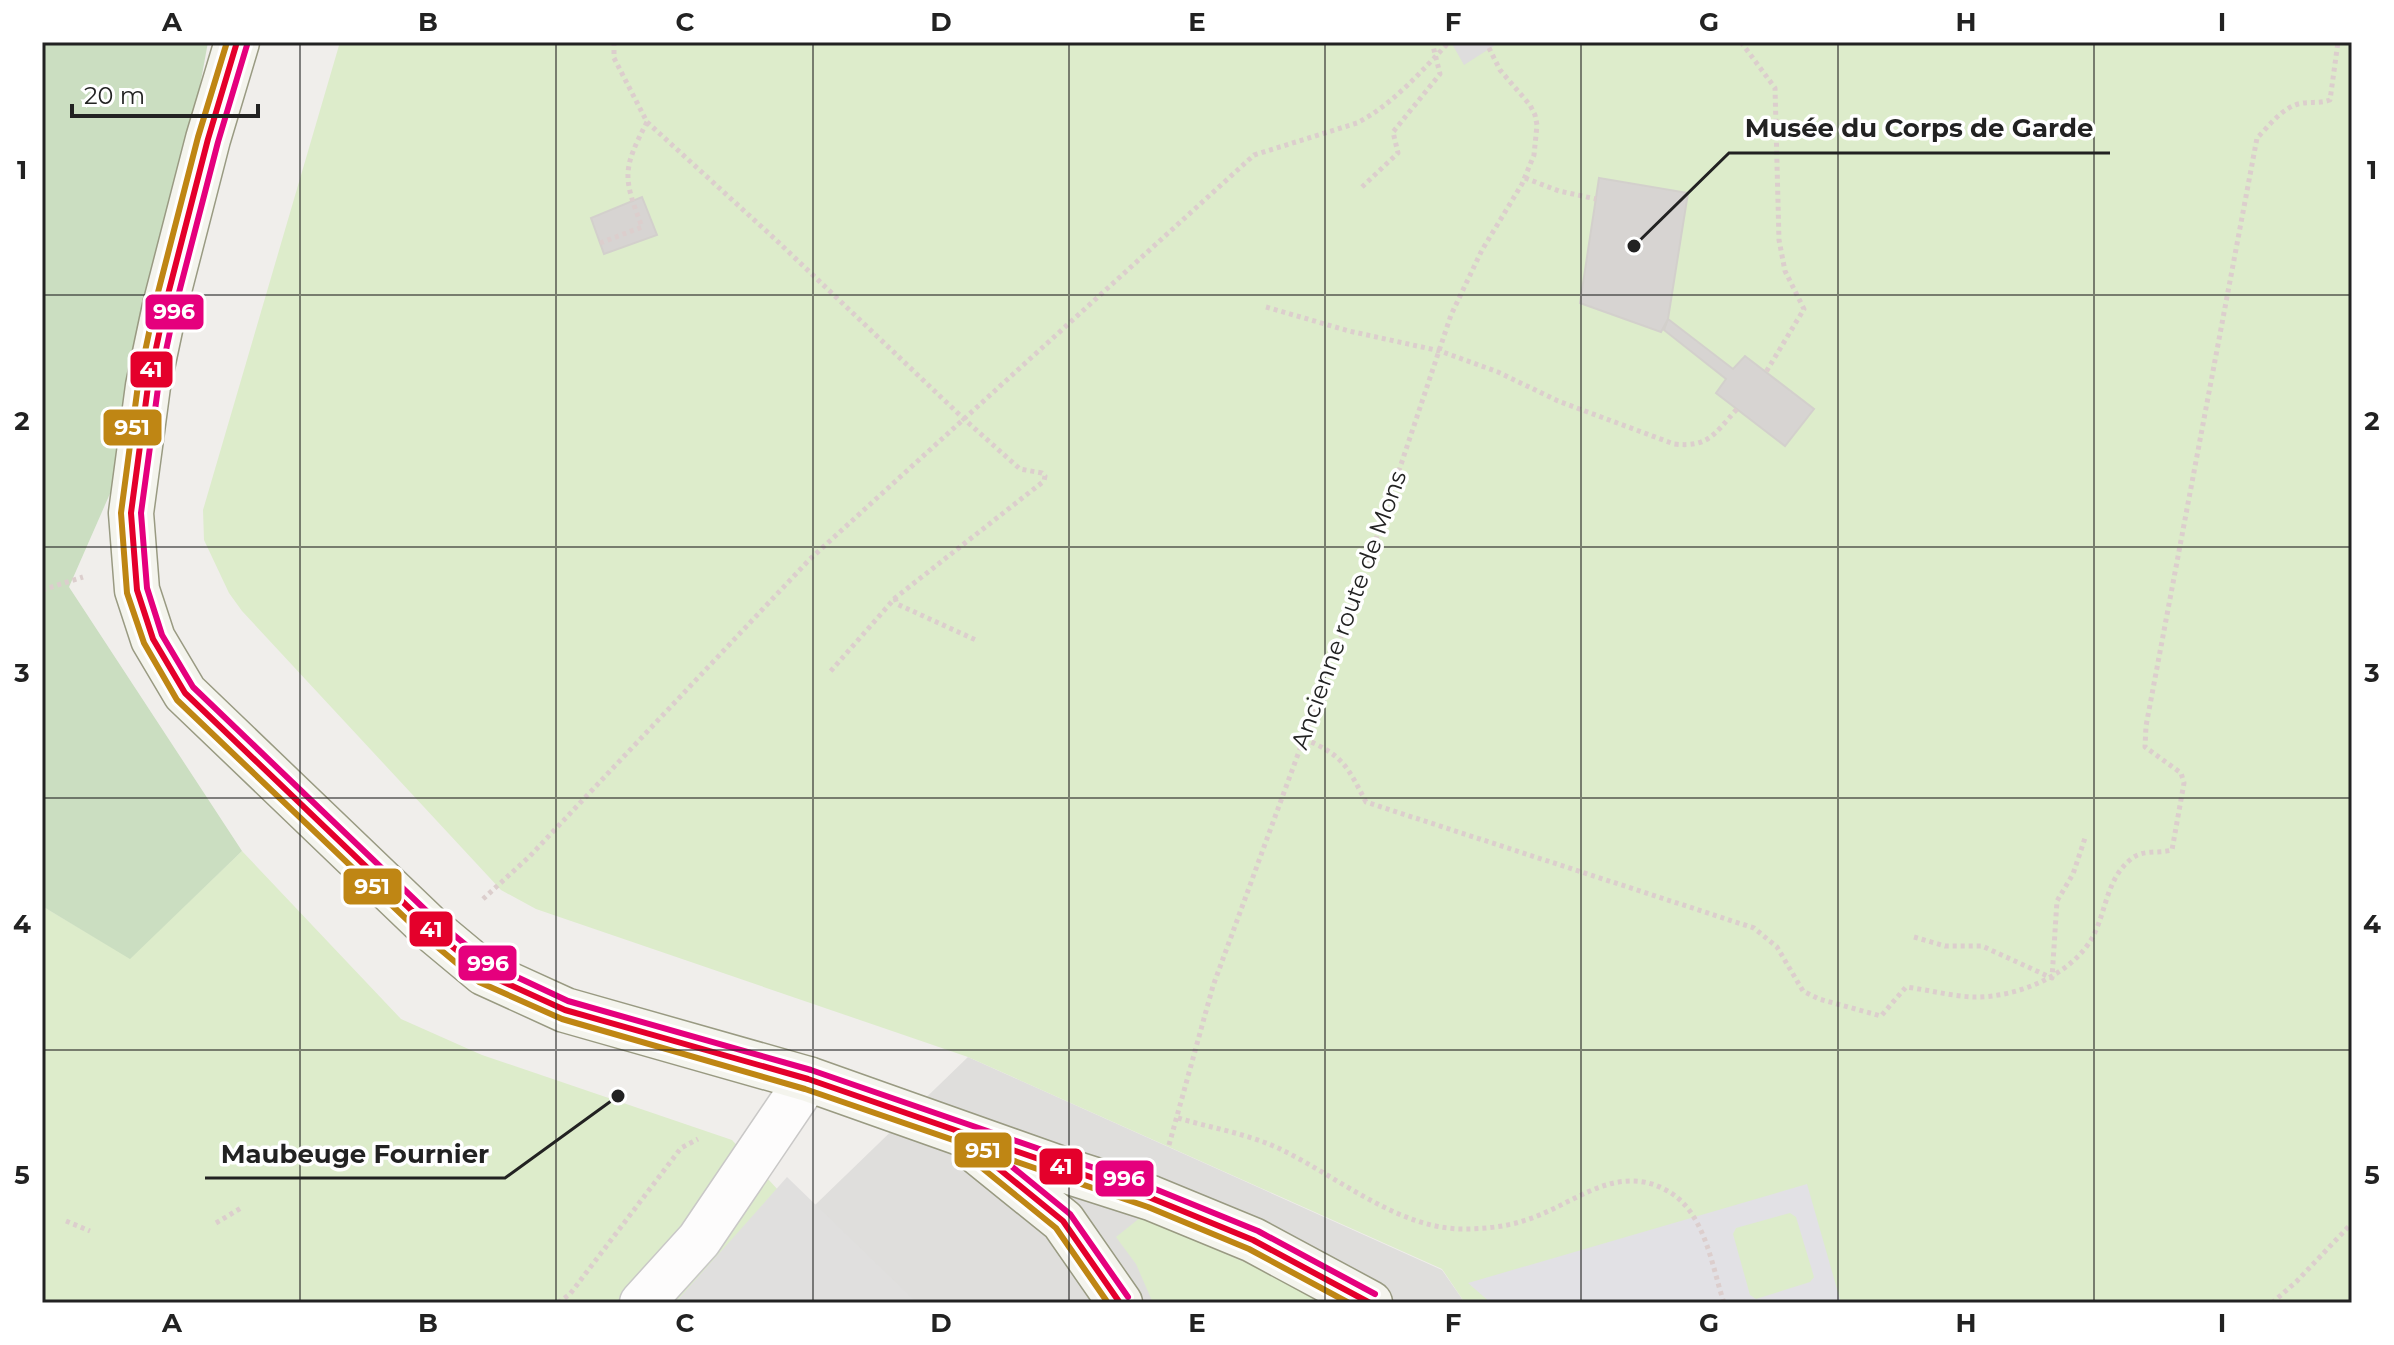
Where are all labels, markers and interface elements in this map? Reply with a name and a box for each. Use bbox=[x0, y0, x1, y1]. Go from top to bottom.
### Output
text: A bbox=[161, 6, 183, 38]
text: B bbox=[418, 6, 438, 38]
text: C bbox=[676, 6, 695, 38]
text: D bbox=[930, 6, 952, 38]
text: E bbox=[1188, 6, 1206, 38]
text: F bbox=[1445, 6, 1461, 38]
text: G bbox=[1699, 6, 1719, 38]
text: H bbox=[1955, 6, 1977, 38]
text: I bbox=[2218, 6, 2226, 38]
scale bar bbox=[72, 68, 258, 118]
text: 20 m bbox=[84, 81, 145, 110]
callout: Musée du Corps de Garde bbox=[1729, 103, 2110, 153]
text: Musée du Corps de Garde bbox=[1745, 112, 2093, 144]
text: 1 bbox=[17, 154, 27, 186]
text: 1 bbox=[2367, 154, 2377, 186]
line badge: 996 bbox=[144, 293, 205, 331]
text: 996 bbox=[153, 298, 195, 325]
line badge: 41 bbox=[129, 350, 174, 389]
text: 41 bbox=[139, 356, 163, 383]
text: 2 bbox=[14, 405, 30, 437]
text: 2 bbox=[2364, 405, 2380, 437]
line badge: 951 bbox=[102, 408, 163, 447]
text: 951 bbox=[114, 414, 150, 441]
street label: Ancienne route de Mons bbox=[1285, 467, 1413, 753]
text: 3 bbox=[13, 657, 30, 689]
text: 3 bbox=[2363, 657, 2380, 689]
line badge: 951 bbox=[342, 867, 403, 906]
text: 951 bbox=[354, 873, 390, 900]
text: 4 bbox=[13, 908, 31, 940]
text: 4 bbox=[2363, 908, 2381, 940]
line badge: 41 bbox=[408, 910, 454, 948]
text: 41 bbox=[419, 916, 443, 943]
line badge: 996 bbox=[457, 944, 518, 982]
text: 996 bbox=[467, 950, 509, 977]
callout: Maubeuge Fournier bbox=[205, 1128, 505, 1178]
line badge: 951 bbox=[953, 1131, 1013, 1169]
text: 951 bbox=[965, 1137, 1001, 1164]
text: Maubeuge Fournier bbox=[221, 1138, 489, 1170]
line badge: 41 bbox=[1038, 1147, 1084, 1186]
text: 41 bbox=[1049, 1153, 1073, 1180]
text: 5 bbox=[14, 1159, 30, 1191]
line badge: 996 bbox=[1094, 1159, 1155, 1198]
text: 5 bbox=[2364, 1159, 2380, 1191]
text: 996 bbox=[1103, 1165, 1145, 1192]
text: A bbox=[161, 1307, 183, 1339]
text: B bbox=[418, 1307, 438, 1339]
text: C bbox=[676, 1307, 695, 1339]
text: D bbox=[930, 1307, 952, 1339]
text: E bbox=[1188, 1307, 1206, 1339]
text: F bbox=[1445, 1307, 1461, 1339]
text: G bbox=[1699, 1307, 1719, 1339]
text: H bbox=[1955, 1307, 1977, 1339]
text: I bbox=[2218, 1307, 2226, 1339]

